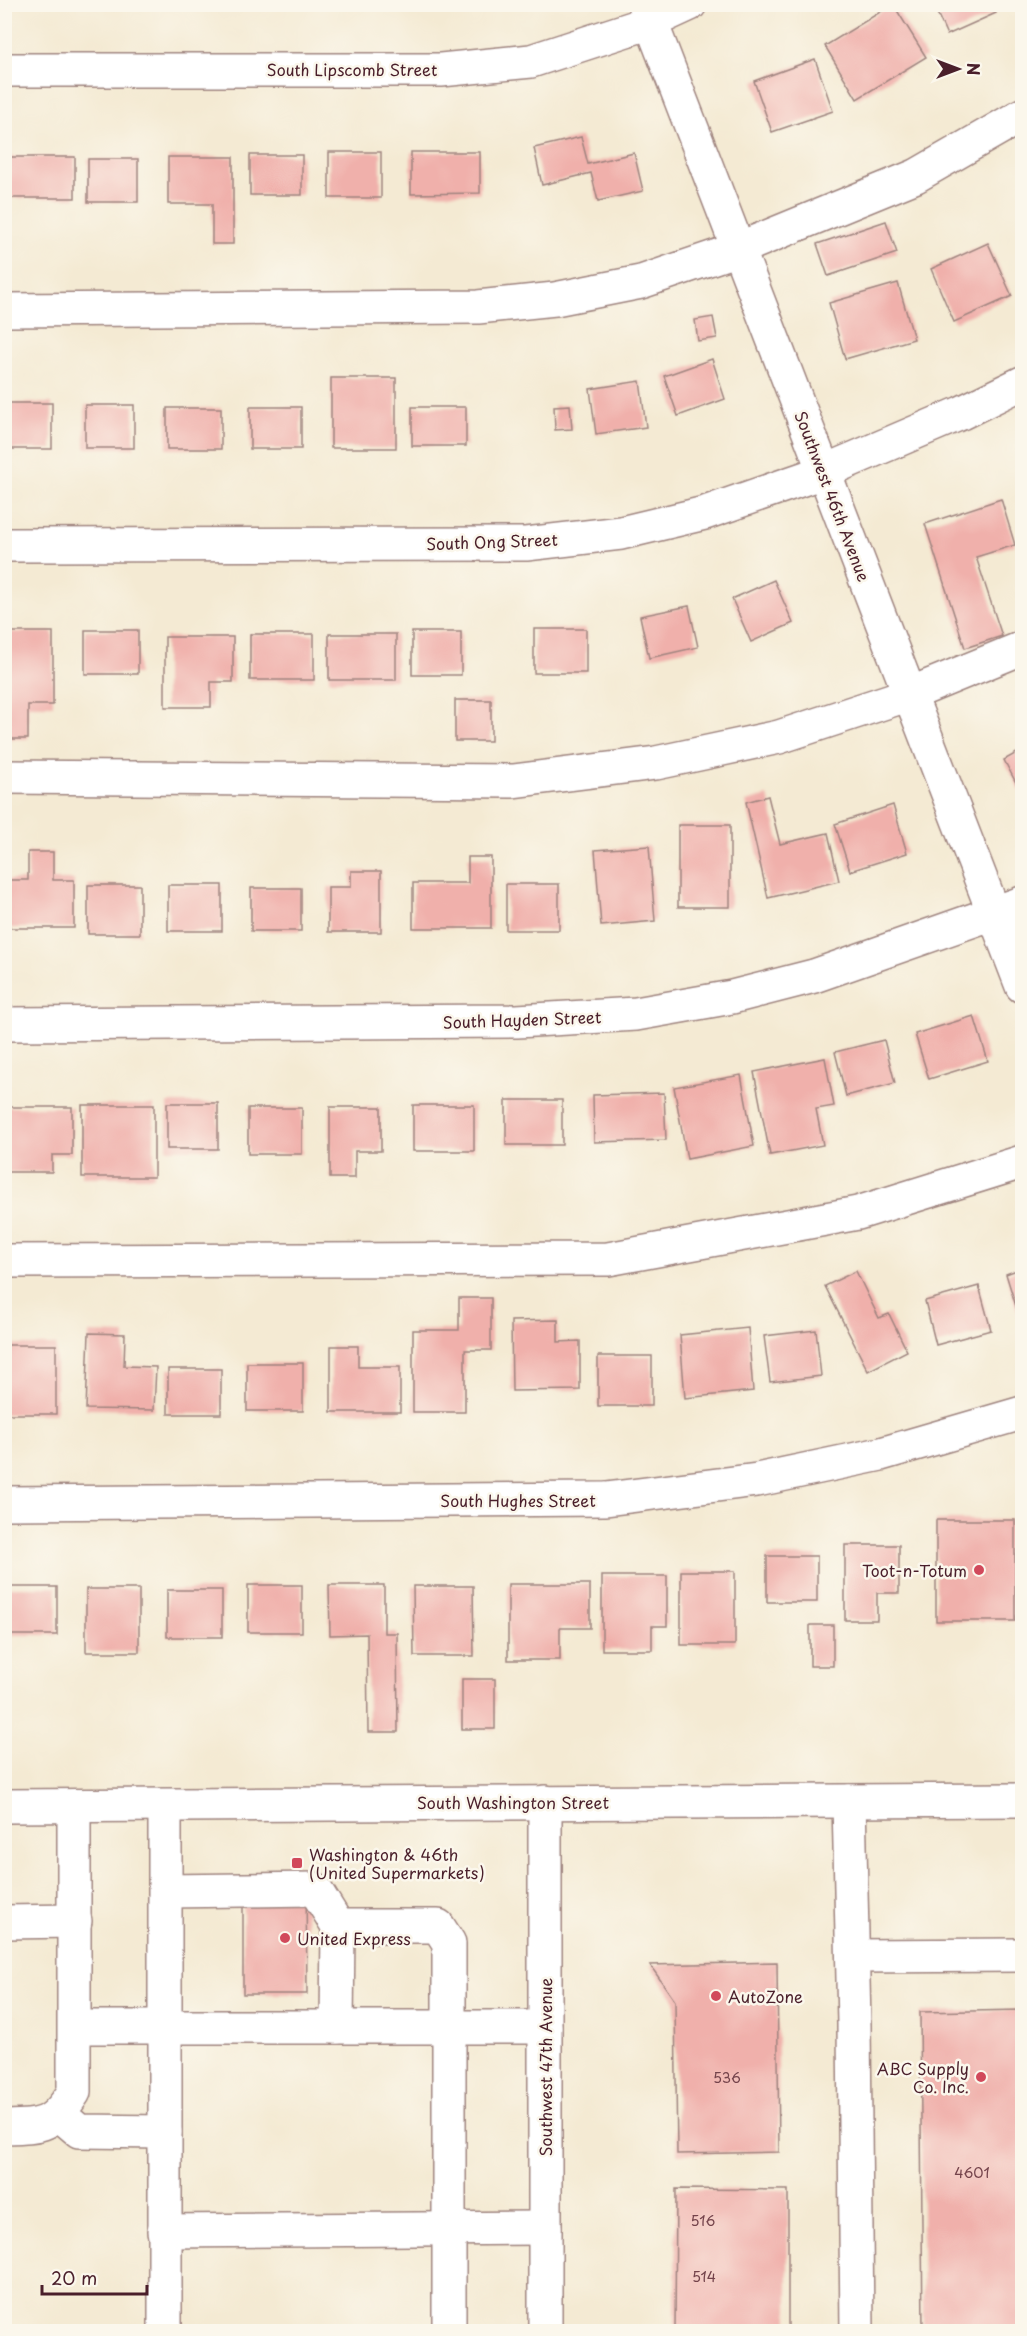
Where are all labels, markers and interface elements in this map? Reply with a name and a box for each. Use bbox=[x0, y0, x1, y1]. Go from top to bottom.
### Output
north arrow bbox=[928, 39, 988, 99]
street label: South Lipscomb Street bbox=[267, 57, 437, 81]
text: N bbox=[962, 63, 986, 75]
street label: Southwest 46th Avenue bbox=[789, 407, 877, 585]
street label: South Ong Street bbox=[426, 527, 559, 555]
street label: South Hayden Street bbox=[442, 1004, 602, 1034]
street label: South Hughes Street bbox=[440, 1488, 596, 1512]
place label: Toot-n-Totum bbox=[862, 1558, 967, 1582]
marker: Toot-n-Totum bbox=[972, 1563, 986, 1577]
street label: South Washington Street bbox=[417, 1790, 609, 1814]
place label: Washington & 46th (United Supermarkets) bbox=[309, 1842, 485, 1884]
marker: Washington & 46th (United Supermarkets) bbox=[290, 1856, 304, 1870]
place label: United Express bbox=[297, 1926, 411, 1950]
marker: United Express bbox=[278, 1931, 292, 1945]
street label: Southwest 47th Avenue bbox=[533, 1977, 557, 2156]
place label: AutoZone bbox=[728, 1984, 803, 2008]
marker: AutoZone bbox=[709, 1989, 723, 2003]
place label: ABC Supply Co. Inc. bbox=[877, 2056, 969, 2098]
house number: 536 bbox=[713, 2067, 741, 2088]
marker: ABC Supply Co. Inc. bbox=[974, 2070, 988, 2084]
house number: 4601 bbox=[954, 2162, 990, 2183]
house number: 516 bbox=[691, 2210, 716, 2231]
scale bar bbox=[42, 2258, 147, 2296]
text: 20 m bbox=[51, 2264, 97, 2291]
house number: 514 bbox=[692, 2266, 716, 2287]

